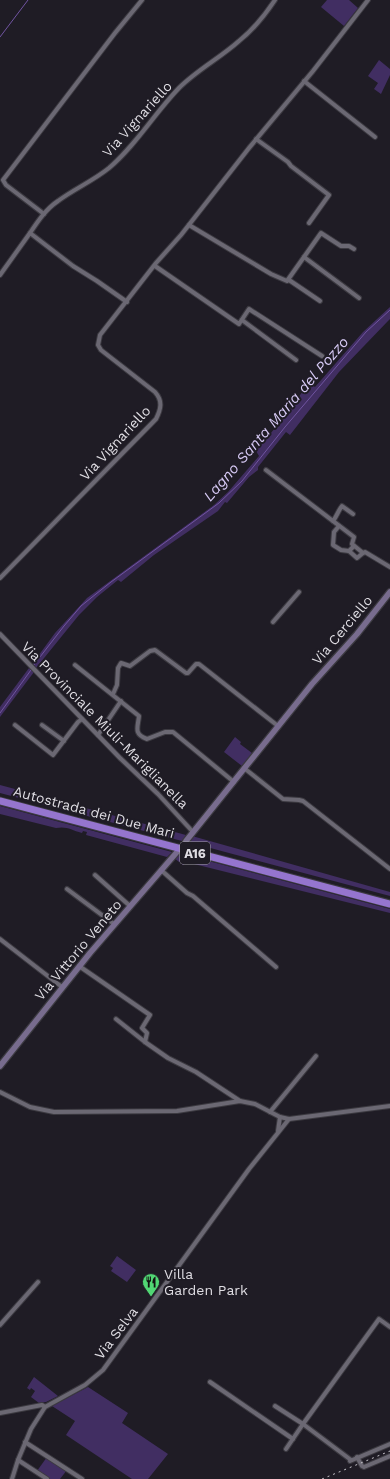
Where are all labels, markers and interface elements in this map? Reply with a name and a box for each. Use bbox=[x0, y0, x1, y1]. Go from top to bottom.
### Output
street label: Via Vignariello bbox=[99, 78, 175, 160]
water label: Lagno Santa Maria del Pozzo bbox=[200, 333, 352, 505]
street label: Via Vignariello bbox=[76, 402, 154, 484]
street label: Via Cerciello bbox=[309, 592, 375, 668]
street label: Via Provinciale Miuli-Mariglianella bbox=[18, 638, 192, 812]
street label: Autostrada dei Due Mari bbox=[12, 783, 176, 841]
road number: A16 bbox=[180, 842, 210, 864]
street label: Via Vittorio Veneto bbox=[31, 897, 125, 1003]
place label: Villa Garden Park bbox=[164, 1266, 248, 1298]
restaurant icon: Villa Garden Park bbox=[141, 1272, 161, 1297]
street label: Via Selva bbox=[91, 1304, 141, 1362]

